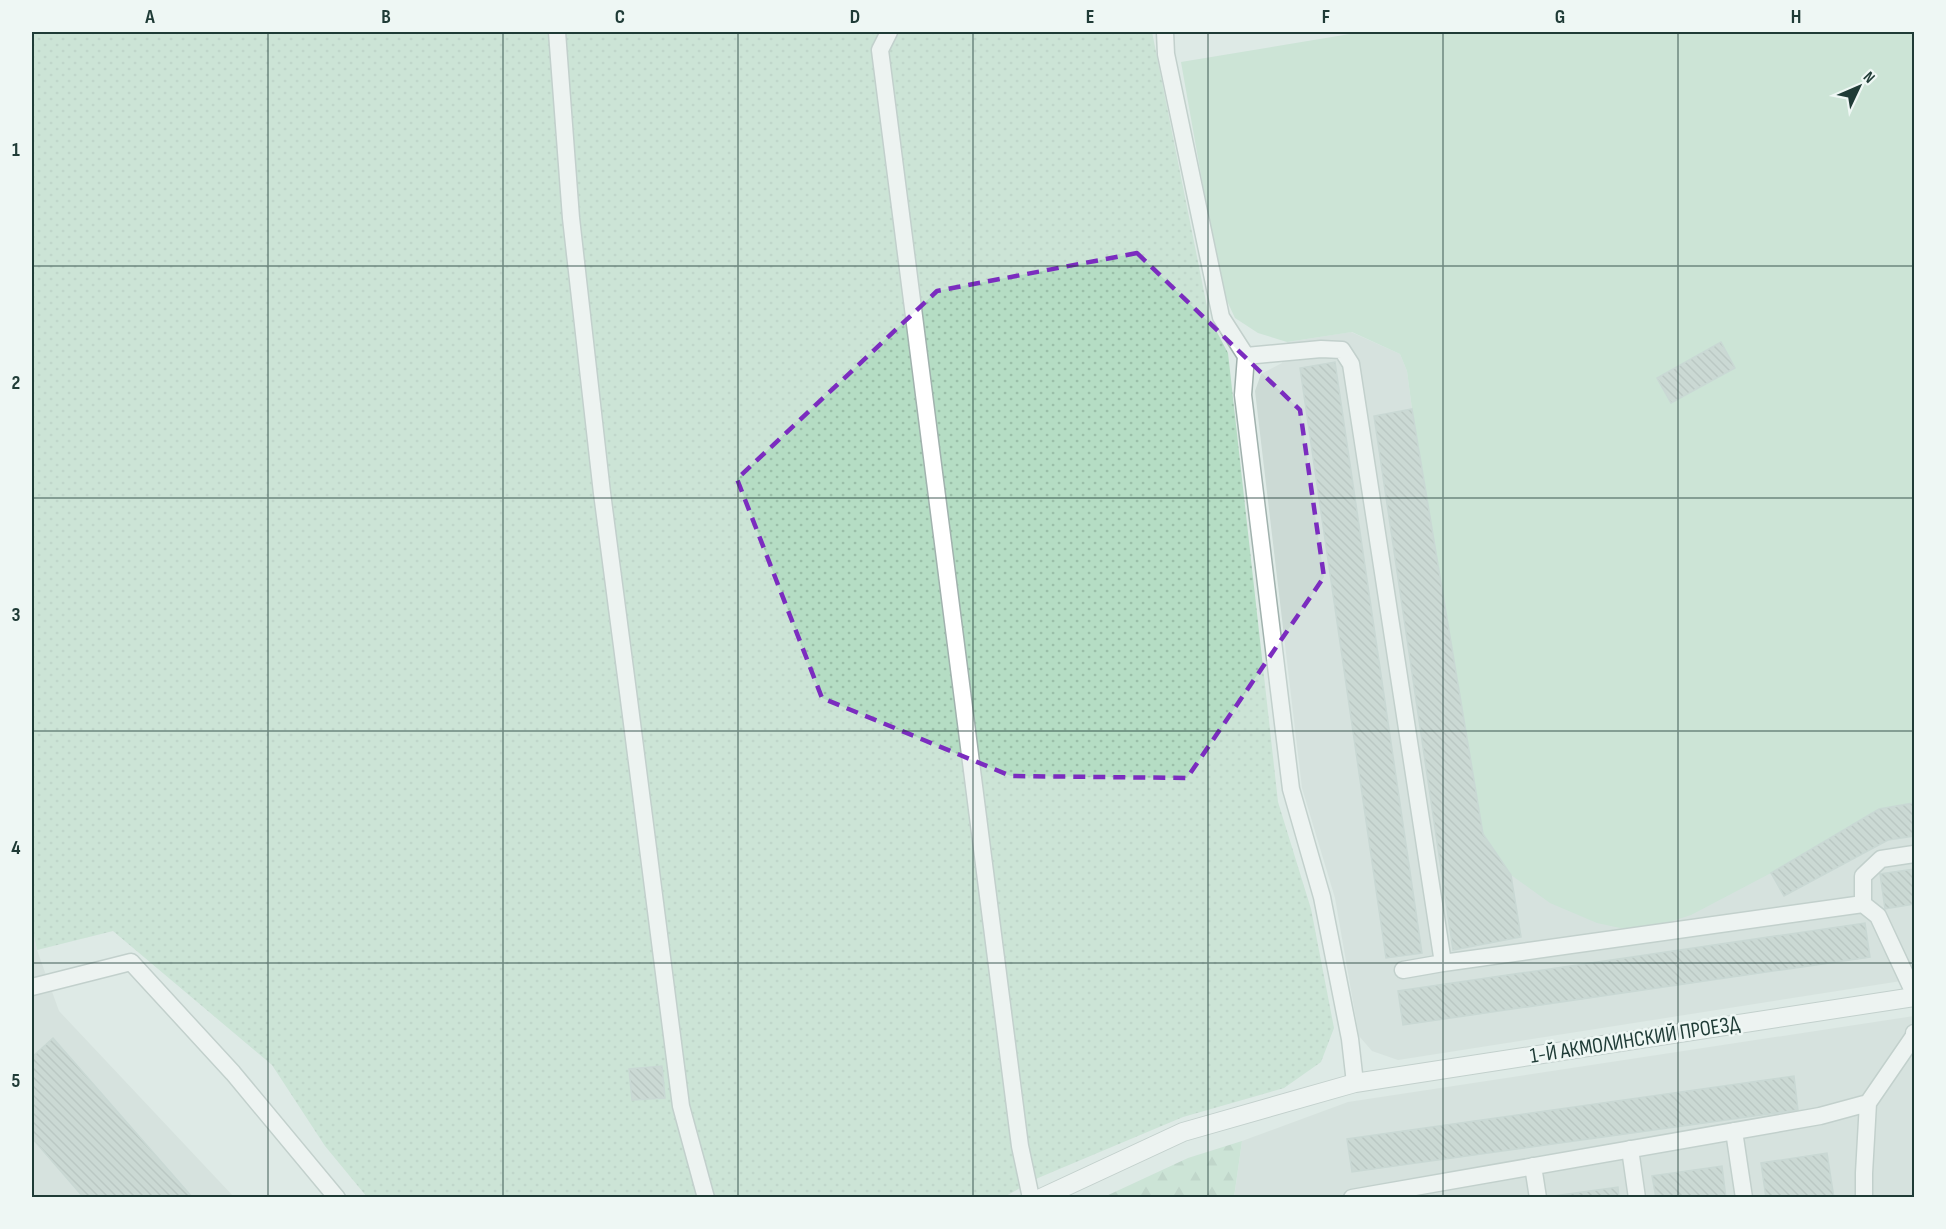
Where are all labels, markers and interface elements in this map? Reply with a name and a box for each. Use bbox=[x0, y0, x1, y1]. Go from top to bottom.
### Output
text: A bbox=[144, 5, 155, 29]
text: B bbox=[381, 5, 391, 29]
text: C bbox=[615, 5, 625, 29]
text: D bbox=[850, 5, 860, 29]
text: E bbox=[1086, 5, 1094, 29]
text: F bbox=[1322, 5, 1330, 29]
text: G bbox=[1555, 5, 1565, 29]
text: H bbox=[1791, 5, 1801, 29]
north arrow bbox=[1829, 57, 1889, 117]
text: N bbox=[1859, 68, 1879, 87]
text: 1 bbox=[12, 138, 20, 162]
text: 2 bbox=[12, 371, 20, 395]
text: 3 bbox=[12, 603, 21, 627]
text: 4 bbox=[11, 836, 21, 860]
street label: 1-Й АКМОЛИНСКИЙ ПРОЕЗД bbox=[1528, 1010, 1742, 1070]
text: 5 bbox=[12, 1069, 21, 1093]

